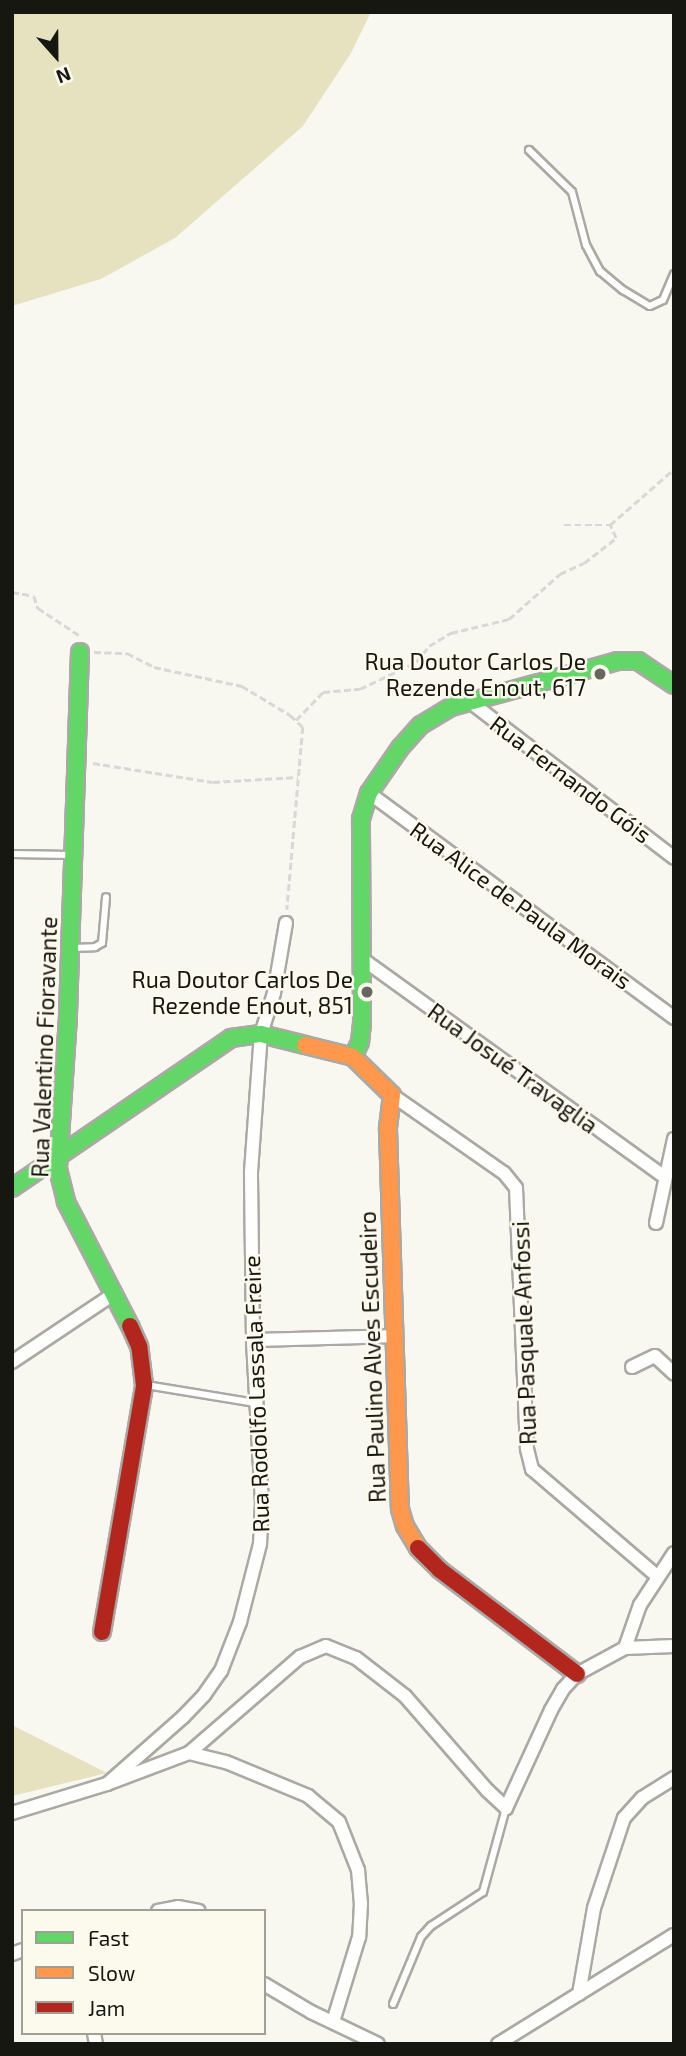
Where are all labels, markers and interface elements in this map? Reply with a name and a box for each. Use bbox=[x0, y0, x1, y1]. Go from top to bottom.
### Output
north arrow bbox=[21, 21, 91, 91]
text: N bbox=[53, 63, 74, 89]
place label: Rua Doutor Carlos De Rezende Enout, 617 bbox=[364, 647, 586, 701]
marker: Rua Doutor Carlos De Rezende Enout, 617 bbox=[592, 666, 608, 682]
street label: Rua Fernando Góis bbox=[485, 710, 657, 848]
street label: Rua Alice de Paula Morais bbox=[405, 815, 637, 995]
street label: Rua Valentino Fioravante bbox=[26, 916, 62, 1178]
place label: Rua Doutor Carlos De Rezende Enout, 851 bbox=[131, 965, 353, 1019]
marker: Rua Doutor Carlos De Rezende Enout, 851 bbox=[359, 984, 375, 1000]
street label: Rua Josué Travaglia bbox=[422, 997, 604, 1139]
street label: Rua Paulino Alves Escudeiro bbox=[353, 1210, 391, 1504]
street label: Rua Pasquale Anfossi bbox=[506, 1220, 542, 1446]
street label: Rua Rodolfo Lassala Freire bbox=[237, 1255, 275, 1533]
legend bbox=[21, 1909, 266, 2035]
text: Fast bbox=[88, 1925, 129, 1950]
text: Slow bbox=[88, 1960, 135, 1985]
text: Jam bbox=[88, 1995, 125, 2020]

